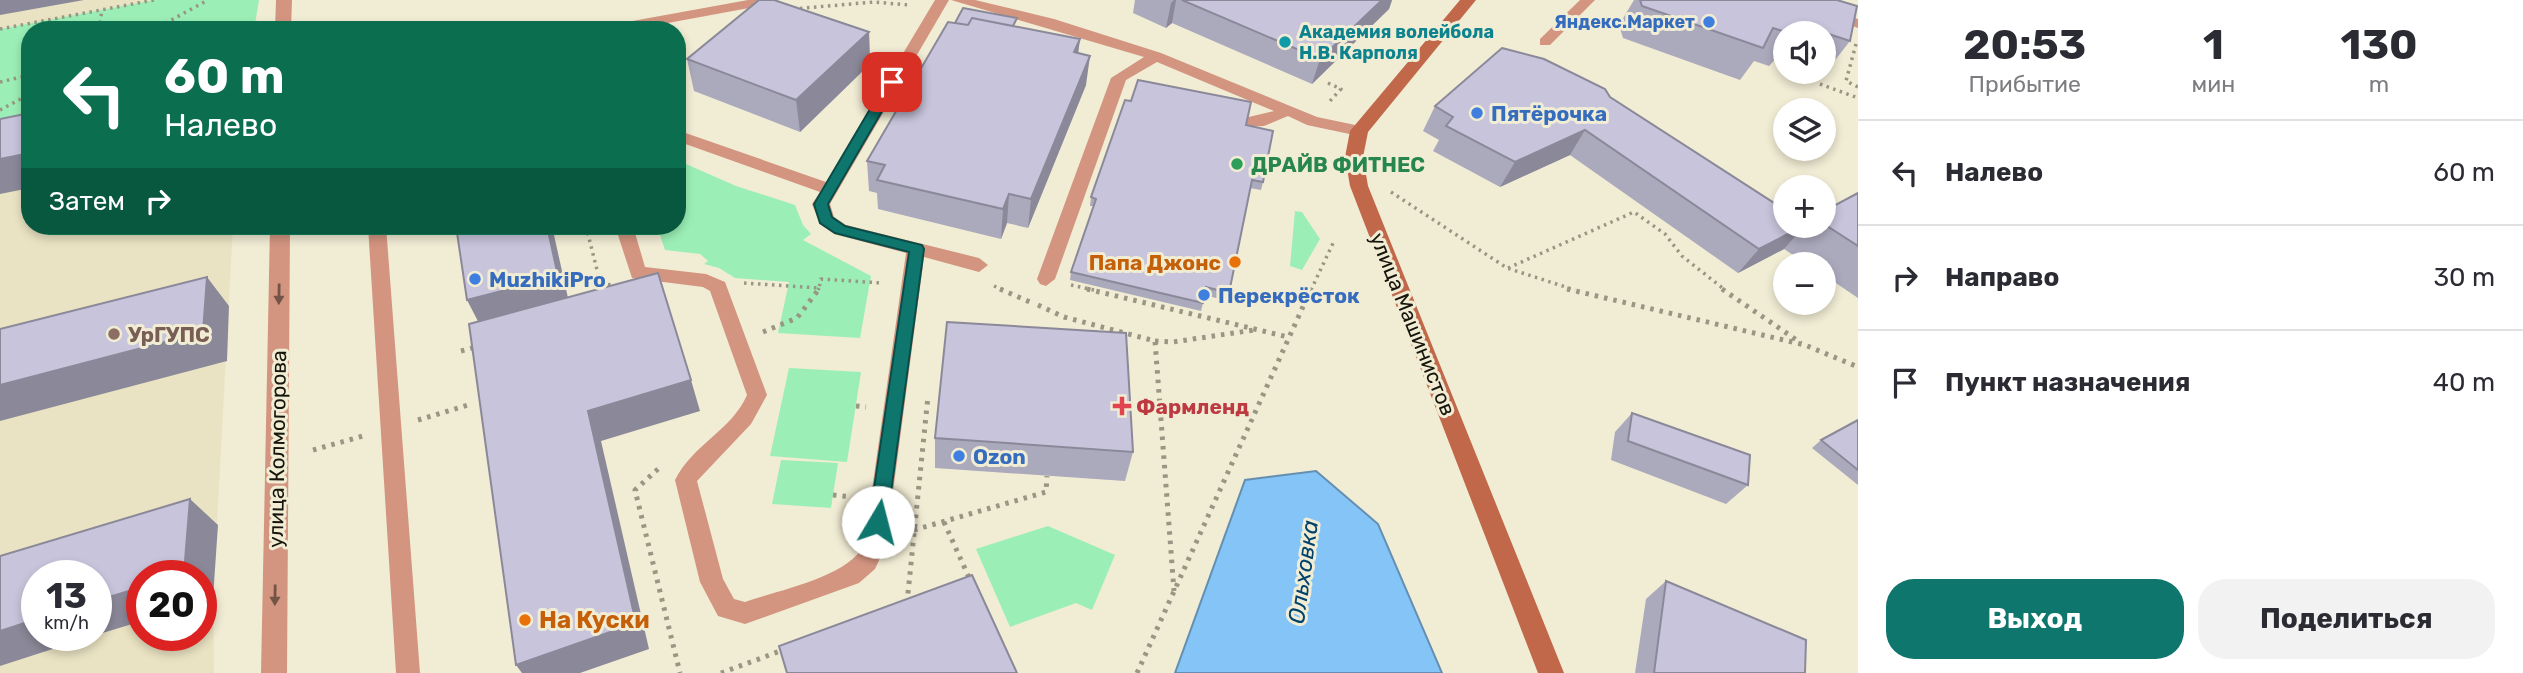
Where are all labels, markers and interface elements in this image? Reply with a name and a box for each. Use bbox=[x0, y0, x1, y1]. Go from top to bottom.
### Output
place label: Яндекс.Маркет bbox=[1554, 11, 1695, 33]
marker: Яндекс.Маркет bbox=[1701, 14, 1717, 30]
text: 20:53 bbox=[1963, 20, 2086, 70]
text: 1 bbox=[2203, 20, 2224, 70]
text: 130 bbox=[2341, 20, 2418, 70]
place label: Академия волейбола Н.В. Карполя bbox=[1299, 21, 1494, 64]
map controls bbox=[1773, 21, 1836, 315]
button: sound bbox=[1773, 21, 1836, 84]
marker: Академия волейбола Н.В. Карполя bbox=[1277, 34, 1293, 50]
text: 60 m bbox=[164, 47, 285, 105]
icon: left bbox=[49, 49, 140, 140]
pin bbox=[862, 52, 922, 112]
icon: arrive bbox=[873, 63, 911, 101]
text: Прибытие bbox=[1969, 70, 2081, 98]
text: мин bbox=[2192, 70, 2235, 98]
text: m bbox=[2369, 70, 2389, 98]
button: layers bbox=[1773, 98, 1836, 161]
place label: Пятёрочка bbox=[1491, 101, 1607, 126]
marker: Пятёрочка bbox=[1469, 105, 1485, 121]
text: Налево bbox=[164, 106, 277, 144]
place label: ДРАЙВ ФИТНЕС bbox=[1251, 152, 1425, 177]
icon: left bbox=[1886, 154, 1924, 192]
marker: ДРАЙВ ФИТНЕС bbox=[1229, 156, 1245, 172]
text: Налево bbox=[1945, 157, 2043, 188]
text: 60 m bbox=[2433, 157, 2495, 188]
button: + bbox=[1773, 175, 1836, 238]
icon: right bbox=[139, 182, 177, 220]
text: Затем bbox=[49, 186, 125, 217]
street label: улица Машинистов bbox=[1365, 229, 1461, 419]
place label: Папа Джонс bbox=[1089, 250, 1221, 275]
button: − bbox=[1773, 252, 1836, 315]
marker: Папа Джонс bbox=[1227, 254, 1243, 270]
icon: right bbox=[1886, 259, 1924, 297]
text: Направо bbox=[1945, 262, 2059, 293]
text: 30 m bbox=[2433, 262, 2495, 293]
place label: MuzhikiPro bbox=[489, 267, 606, 292]
marker: MuzhikiPro bbox=[467, 271, 483, 287]
one-way arrow bbox=[273, 283, 285, 305]
place label: Перекрёсток bbox=[1218, 283, 1360, 308]
marker: Перекрёсток bbox=[1196, 287, 1212, 303]
place label: УрГУПС bbox=[128, 322, 210, 347]
marker: УрГУПС bbox=[106, 326, 122, 342]
street label: улица Колмогорова bbox=[263, 350, 291, 548]
icon: arrive bbox=[1886, 364, 1924, 402]
text: Пункт назначения bbox=[1945, 367, 2190, 398]
text: 40 m bbox=[2433, 367, 2495, 398]
place label: Фармленд bbox=[1136, 394, 1249, 419]
marker: Фармленд bbox=[1114, 398, 1130, 414]
place label: Ozon bbox=[973, 444, 1026, 469]
marker: Ozon bbox=[951, 448, 967, 464]
position arrow bbox=[841, 485, 915, 559]
water label: Ольховка bbox=[1282, 518, 1324, 626]
speed limit sign: 20 bbox=[126, 560, 217, 651]
text: 13 bbox=[46, 575, 87, 617]
button: Выход bbox=[1886, 579, 2184, 659]
button: Поделиться bbox=[2198, 579, 2495, 659]
one-way arrow bbox=[269, 584, 281, 606]
place label: На Куски bbox=[539, 606, 650, 634]
text: km/h bbox=[44, 612, 89, 634]
marker: На Куски bbox=[517, 612, 533, 628]

